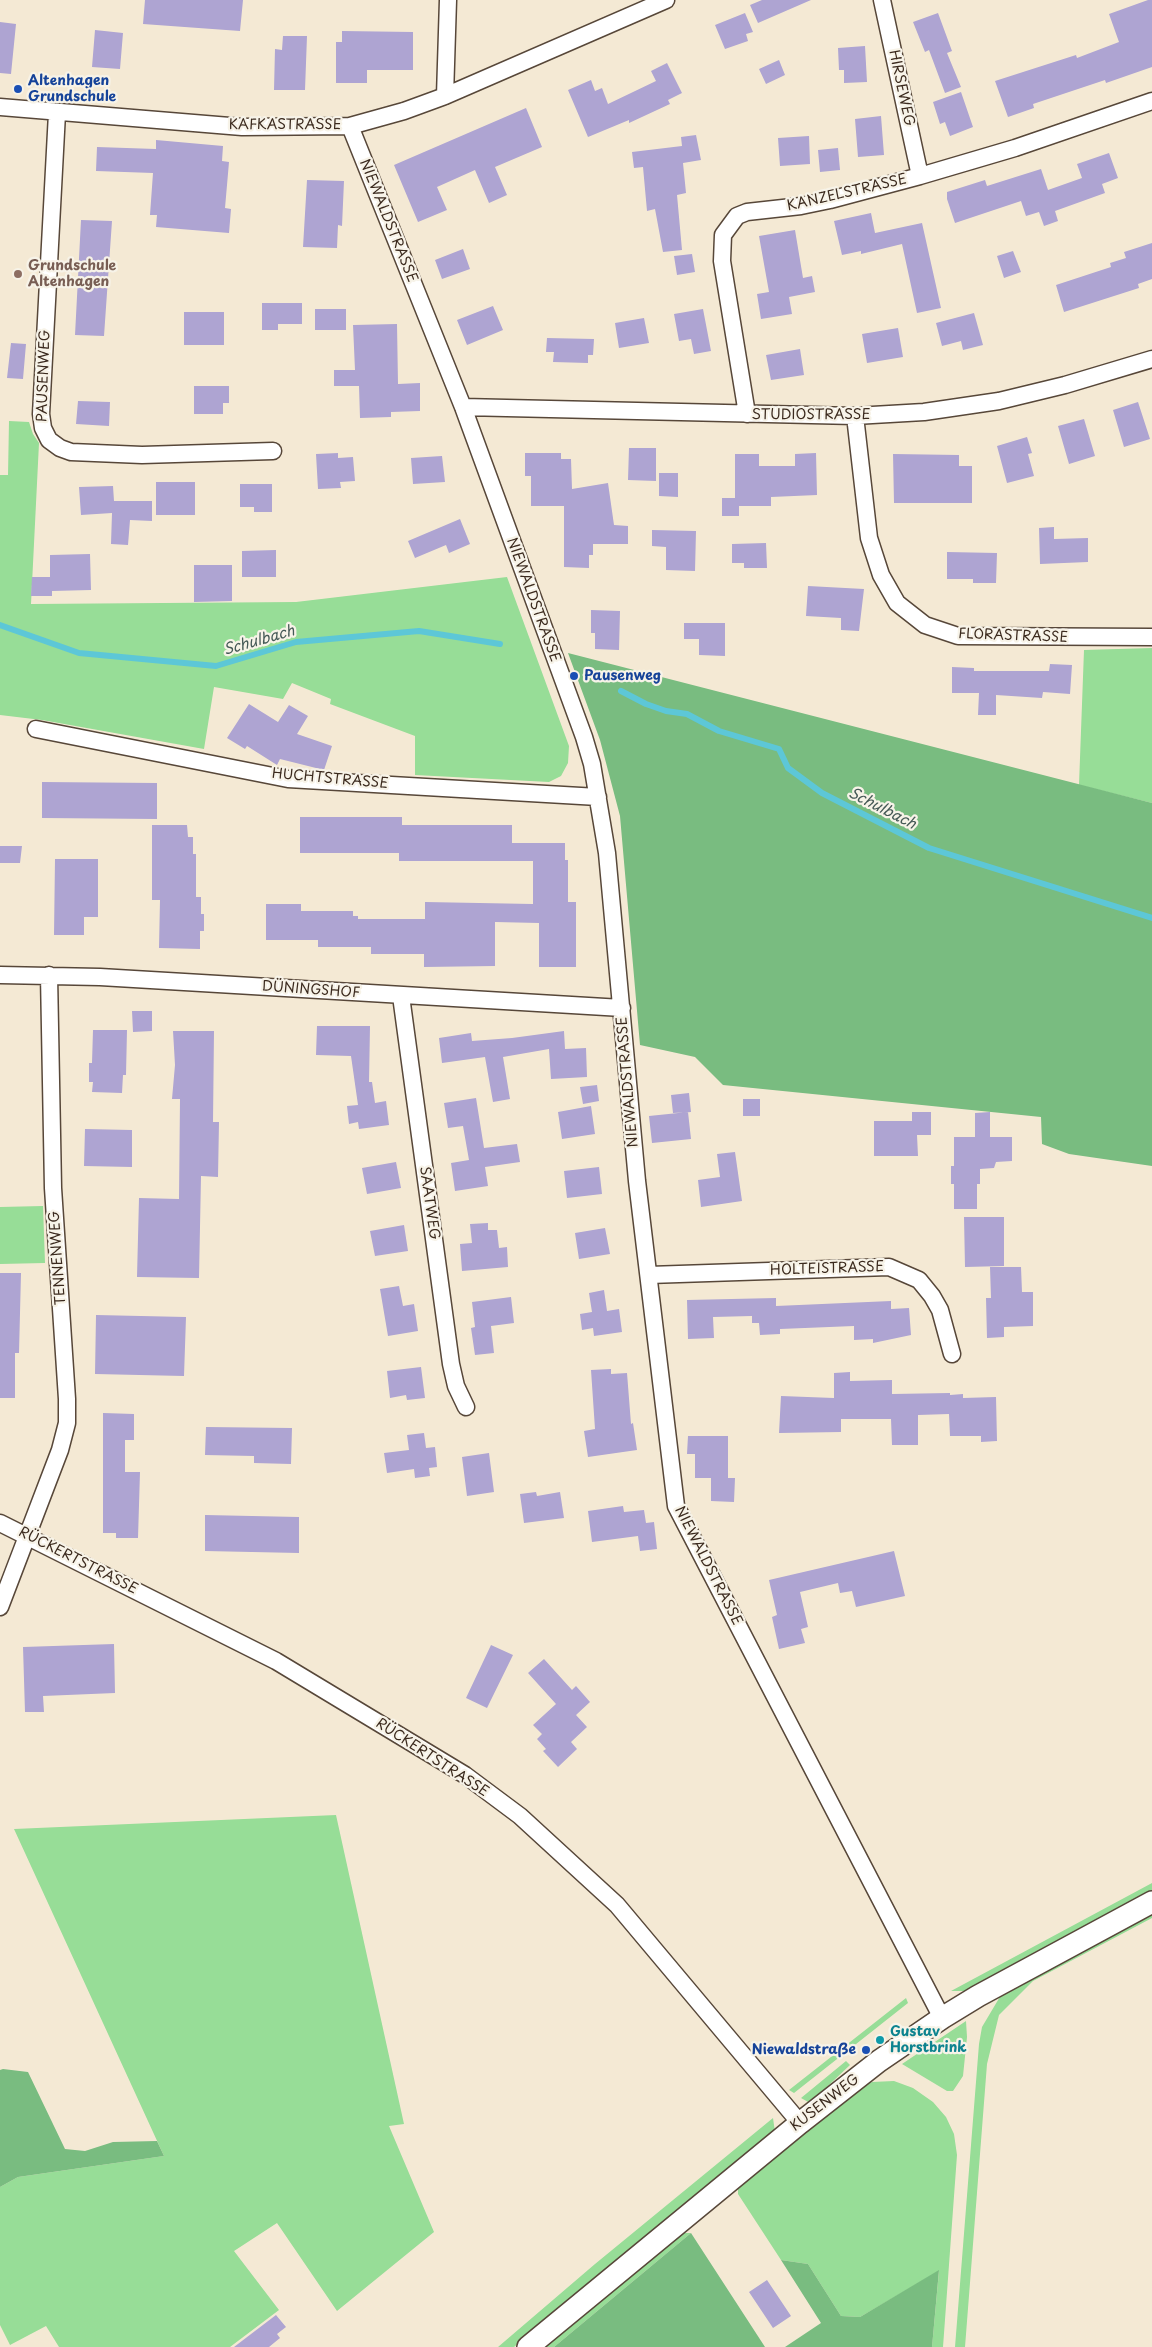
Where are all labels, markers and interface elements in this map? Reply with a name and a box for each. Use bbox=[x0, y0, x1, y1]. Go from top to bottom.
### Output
street label: HIRSEWEG bbox=[885, 48, 917, 128]
place label: Altenhagen Grundschule bbox=[28, 73, 116, 105]
marker: Altenhagen Grundschule bbox=[12, 83, 24, 95]
street label: KAFKASTRASSE bbox=[229, 117, 341, 133]
street label: NIEWALDSTRASSE bbox=[356, 157, 420, 285]
street label: KANZELSTRASSE bbox=[785, 171, 909, 215]
place label: Grundschule Altenhagen bbox=[28, 258, 116, 290]
marker: Grundschule Altenhagen bbox=[12, 268, 24, 280]
street label: PAUSENWEG bbox=[34, 330, 54, 422]
street label: STUDIOSTRASSE bbox=[752, 407, 870, 423]
street label: NIEWALDSTRASSE bbox=[503, 535, 563, 665]
water label: Schulbach bbox=[221, 622, 297, 660]
street label: FLORASTRASSE bbox=[958, 626, 1068, 646]
place label: Pausenweg bbox=[584, 668, 661, 684]
marker: Pausenweg bbox=[568, 670, 580, 682]
street label: HUCHTSTRASSE bbox=[271, 766, 389, 792]
water label: Schulbach bbox=[845, 784, 919, 834]
street label: DÜNINGSHOF bbox=[261, 978, 361, 1002]
street label: NIEWALDSTRASSE bbox=[614, 1016, 642, 1148]
street label: SAATWEG bbox=[416, 1165, 442, 1241]
street label: TENNENWEG bbox=[46, 1210, 70, 1306]
street label: HOLTEISTRASSE bbox=[770, 1259, 884, 1279]
street label: NIEWALDSTRASSE bbox=[671, 1504, 745, 1628]
street label: RÜCKERTSTRASSE bbox=[16, 1524, 140, 1598]
street label: RÜCKERTSTRASSE bbox=[372, 1715, 492, 1801]
place label: Gustav Horstbrink bbox=[890, 2024, 967, 2056]
marker: Gustav Horstbrink bbox=[874, 2034, 886, 2046]
place label: Niewaldstraße bbox=[752, 2042, 856, 2058]
marker: Niewaldstraße bbox=[860, 2044, 872, 2056]
street label: KUSENWEG bbox=[787, 2071, 863, 2135]

